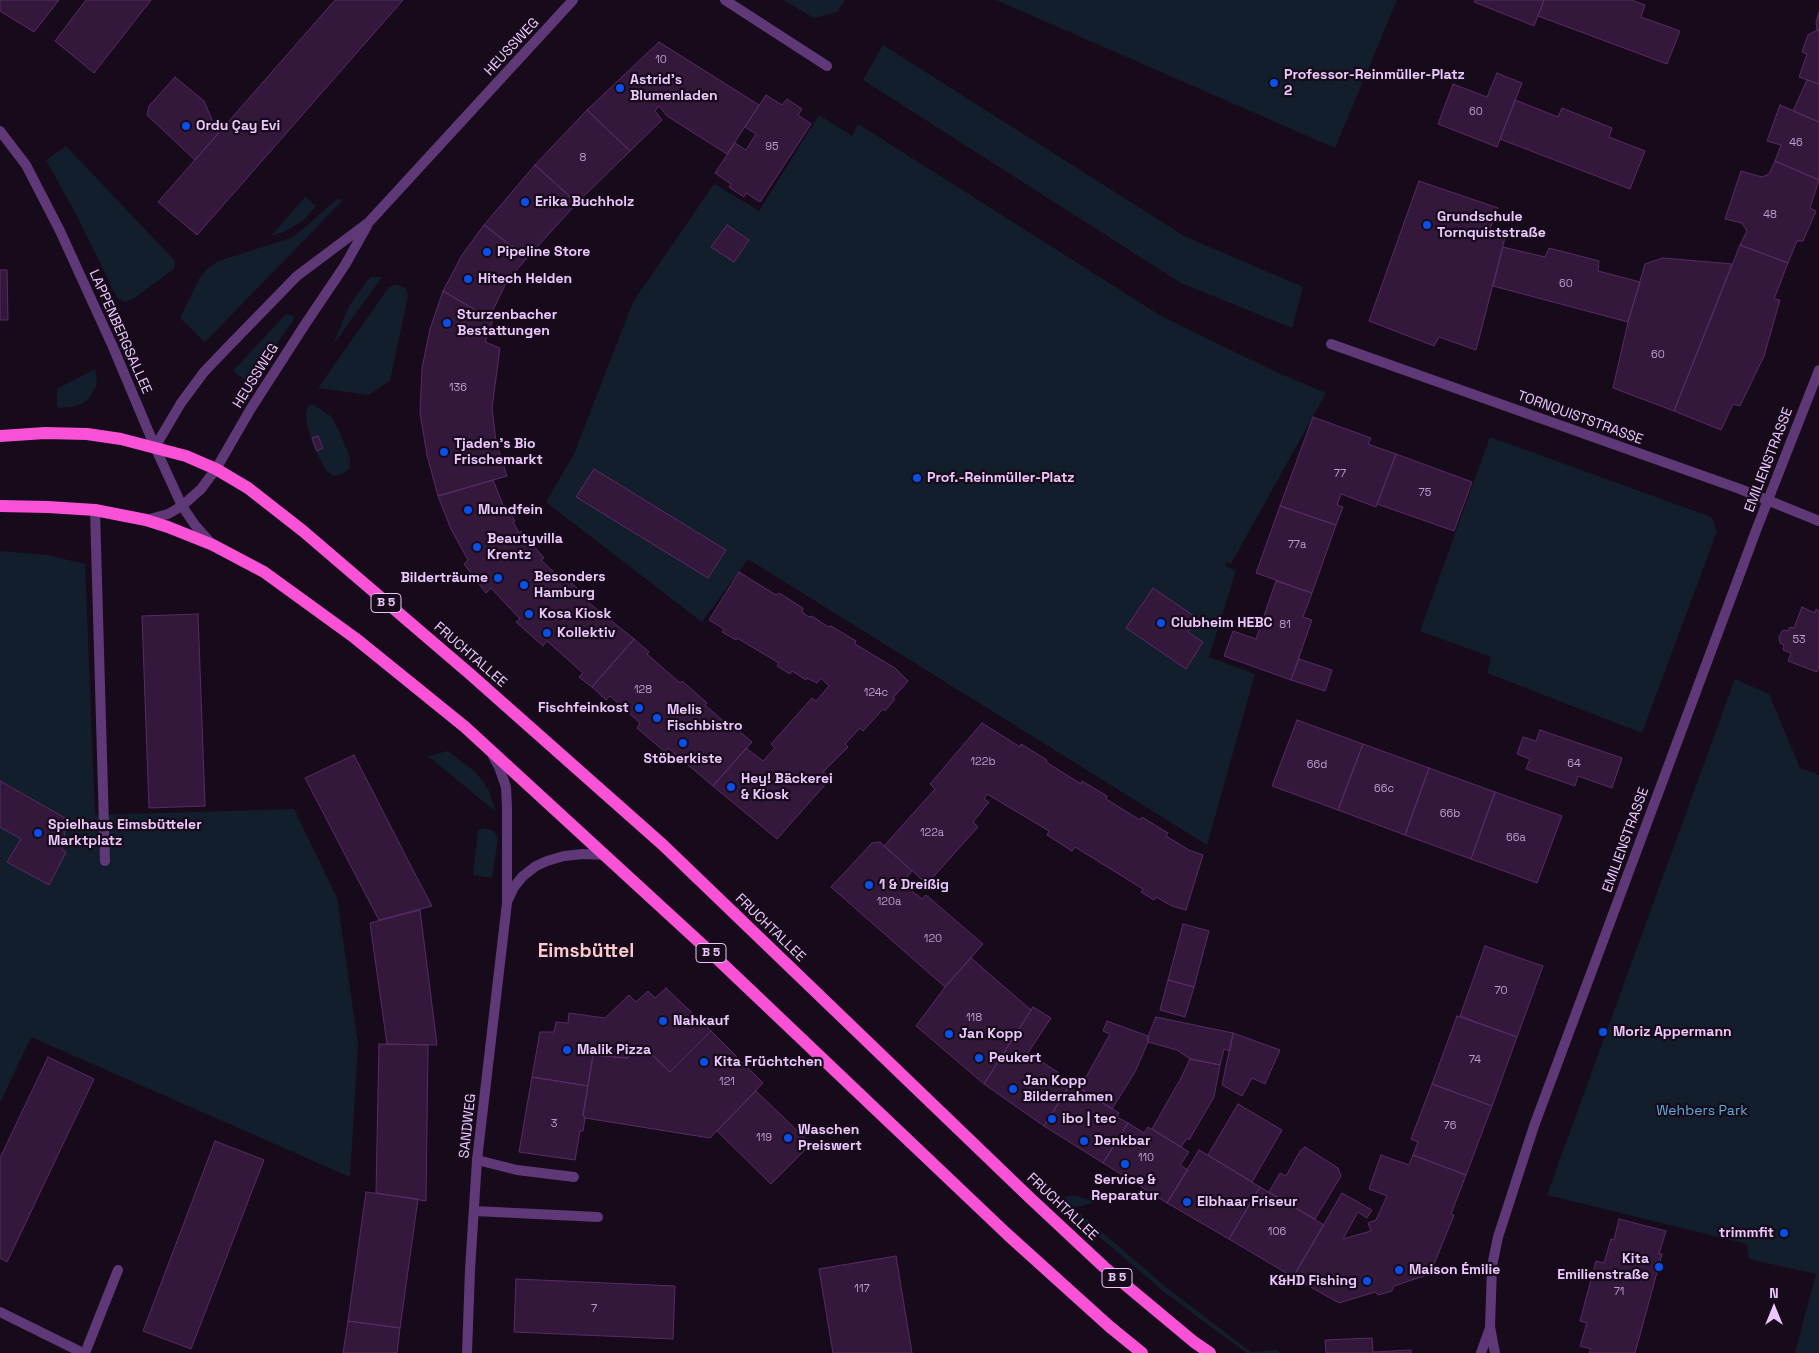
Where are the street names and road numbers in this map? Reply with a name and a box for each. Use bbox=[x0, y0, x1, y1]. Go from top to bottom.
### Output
street label: HEUSSWEG bbox=[481, 15, 543, 79]
street label: LAPPENBERGSALLEE bbox=[85, 267, 155, 397]
street label: HEUSSWEG bbox=[230, 341, 282, 411]
street label: TORNQUISTSTRASSE bbox=[1515, 387, 1645, 449]
street label: EMILIENSTRASSE bbox=[1741, 405, 1797, 515]
road number: B 5 bbox=[371, 594, 401, 612]
street label: FRUCHTALLEE bbox=[430, 619, 510, 691]
street label: EMILIENSTRASSE bbox=[1599, 785, 1653, 895]
street label: FRUCHTALLEE bbox=[731, 890, 809, 966]
road number: B 5 bbox=[696, 944, 726, 962]
street label: SANDWEG bbox=[456, 1093, 480, 1159]
street label: FRUCHTALLEE bbox=[1023, 1170, 1101, 1244]
road number: B 5 bbox=[1102, 1268, 1132, 1288]

